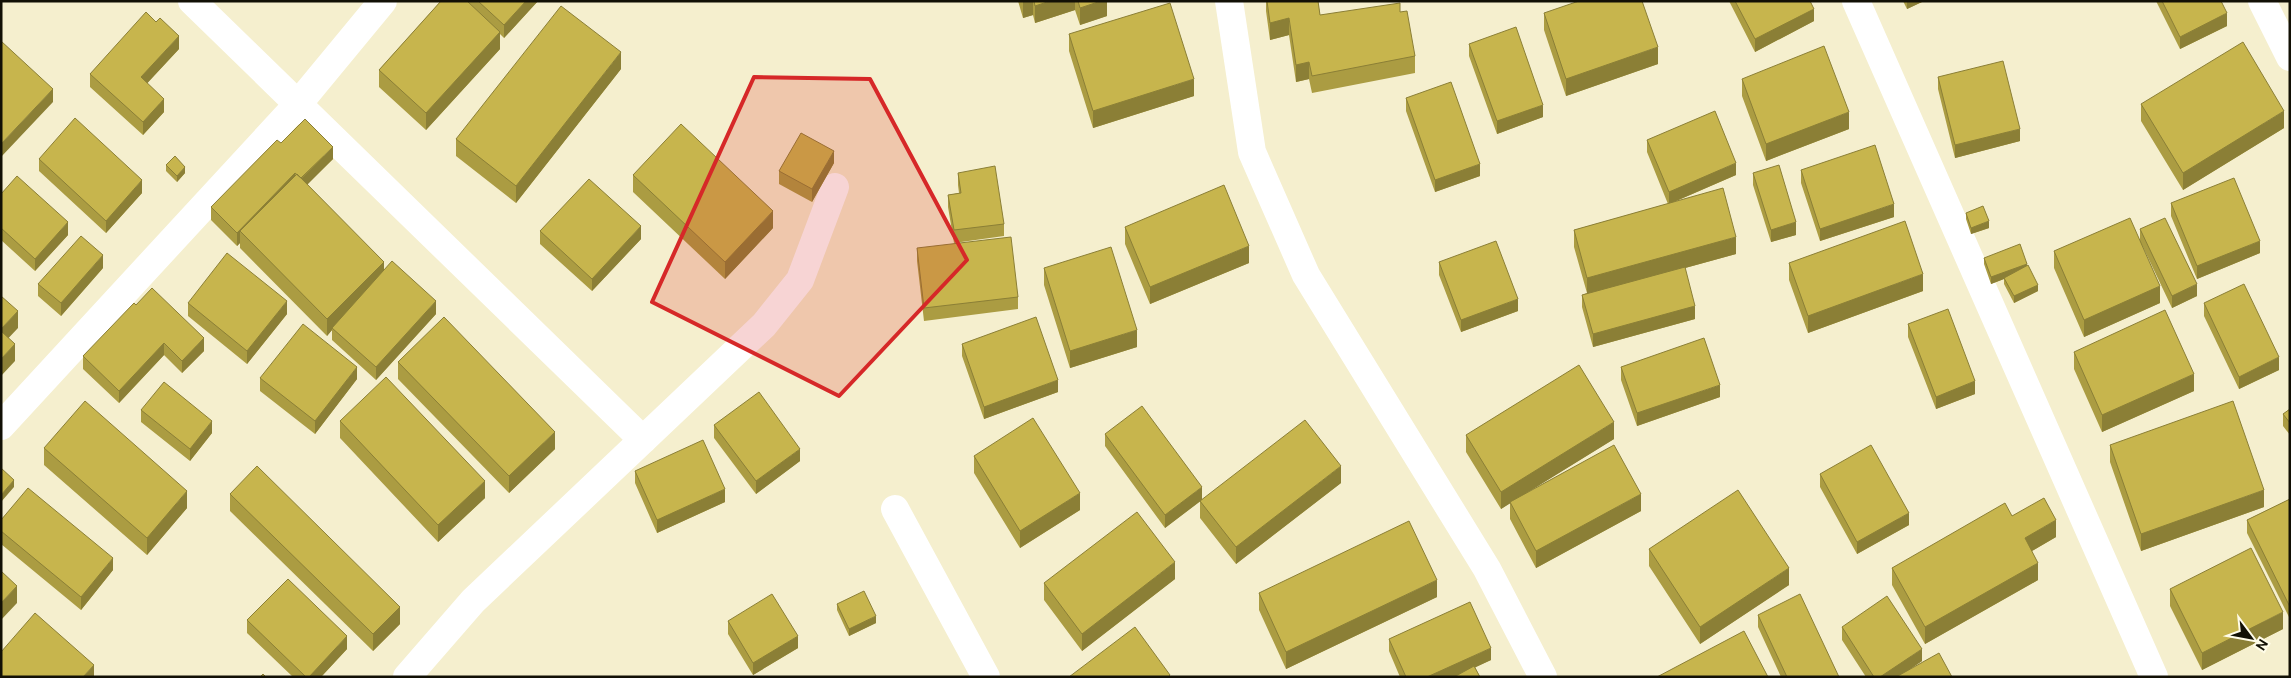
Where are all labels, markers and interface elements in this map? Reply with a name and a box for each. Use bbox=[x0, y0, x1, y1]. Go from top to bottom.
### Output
north arrow bbox=[2226, 613, 2276, 663]
text: N bbox=[2252, 636, 2272, 654]

